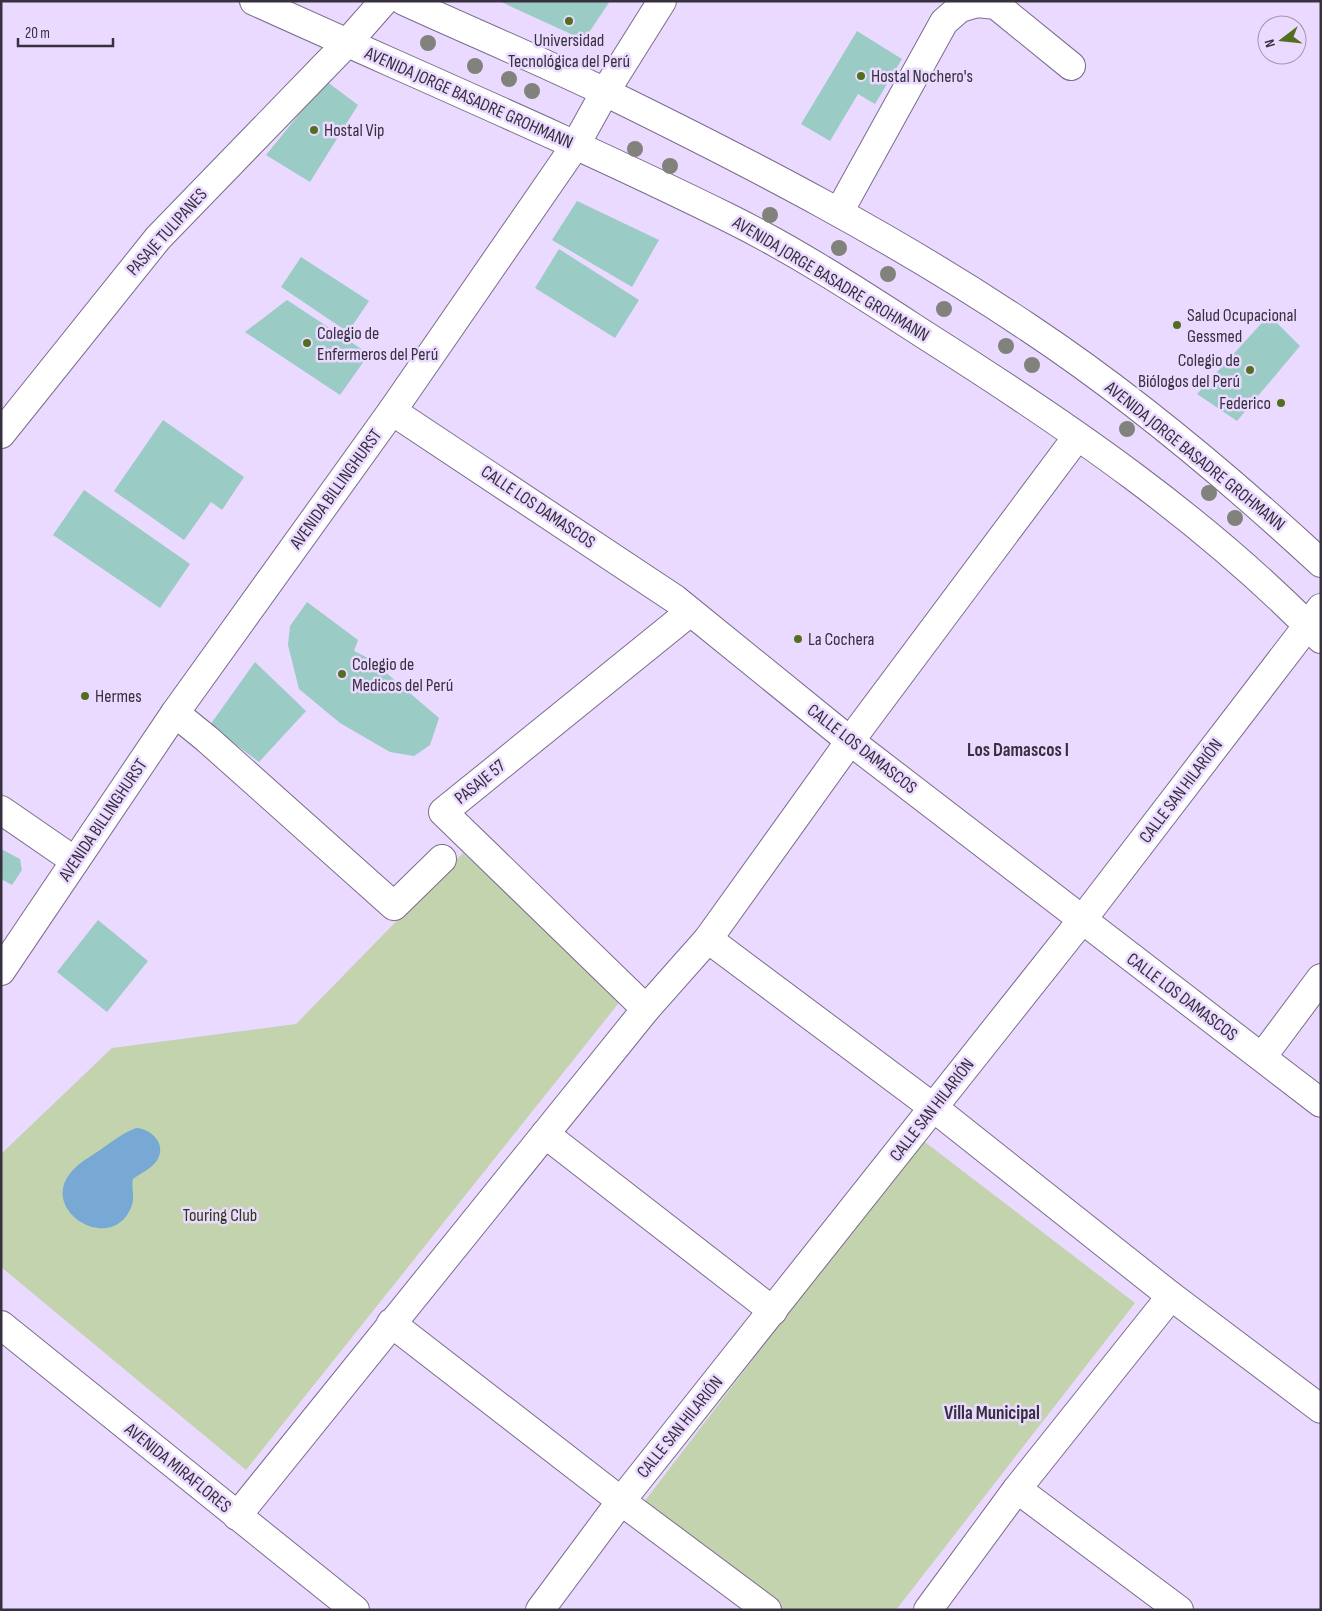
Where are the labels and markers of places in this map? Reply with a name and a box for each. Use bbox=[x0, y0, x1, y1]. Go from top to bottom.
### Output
marker: Universidad Tecnológica del Perú bbox=[563, 15, 575, 27]
place label: Universidad Tecnológica del Perú bbox=[508, 30, 630, 72]
place label: Hostal Nochero's bbox=[871, 66, 973, 87]
marker: Hostal Nochero's bbox=[855, 70, 867, 82]
place label: Hostal Vip bbox=[324, 120, 385, 141]
marker: Hostal Vip bbox=[308, 124, 320, 136]
place label: Salud Ocupacional Gessmed bbox=[1187, 305, 1297, 347]
marker: Salud Ocupacional Gessmed bbox=[1171, 319, 1183, 331]
place label: Colegio de Enfermeros del Perú bbox=[317, 323, 438, 365]
marker: Colegio de Enfermeros del Perú bbox=[301, 337, 313, 349]
place label: Colegio de Biólogos del Perú bbox=[1138, 350, 1240, 392]
marker: Colegio de Biólogos del Perú bbox=[1244, 364, 1256, 376]
place label: Federico bbox=[1219, 393, 1271, 414]
marker: Federico bbox=[1275, 397, 1287, 409]
place label: La Cochera bbox=[808, 629, 875, 650]
marker: La Cochera bbox=[792, 633, 804, 645]
place label: Colegio de Medicos del Perú bbox=[352, 654, 453, 696]
marker: Colegio de Medicos del Perú bbox=[336, 668, 348, 680]
place label: Hermes bbox=[95, 686, 142, 707]
marker: Hermes bbox=[79, 690, 91, 702]

